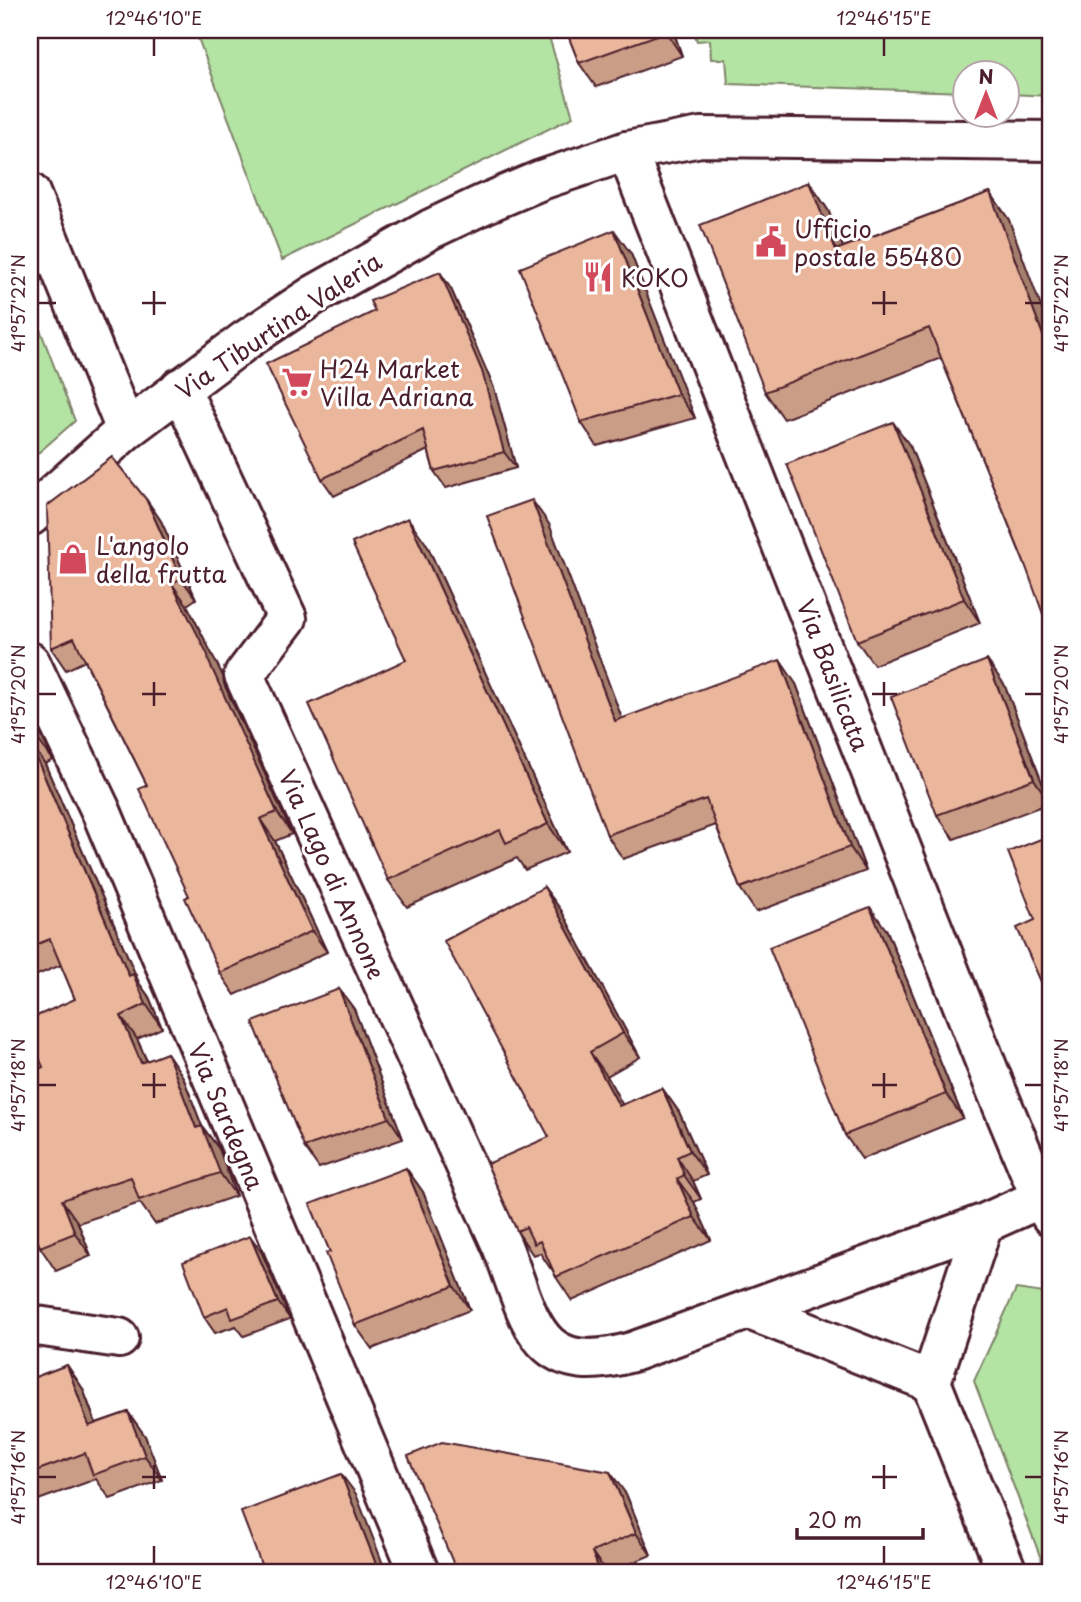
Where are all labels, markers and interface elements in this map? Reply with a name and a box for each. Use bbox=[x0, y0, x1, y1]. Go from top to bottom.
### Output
text: 12°46'10"E bbox=[106, 4, 202, 31]
text: 12°46'15"E bbox=[836, 4, 932, 31]
north arrow bbox=[951, 60, 1021, 130]
text: N bbox=[978, 62, 994, 90]
place label: Ufficio postale 55480 bbox=[794, 210, 962, 274]
public building icon: Ufficio postale 55480 bbox=[754, 225, 788, 259]
street label: Via Tiburtina Valeria bbox=[168, 243, 388, 407]
text: 41°57'22"N bbox=[4, 254, 31, 352]
text: 41°57'22"N bbox=[1047, 254, 1074, 352]
place label: KOKO bbox=[621, 259, 689, 295]
restaurant icon: KOKO bbox=[581, 260, 615, 294]
place label: H24 Market Villa Adriana bbox=[320, 350, 474, 414]
supermarket icon: H24 Market Villa Adriana bbox=[280, 365, 314, 399]
place label: L'angolo della frutta bbox=[96, 527, 226, 591]
shop icon: L'angolo della frutta bbox=[56, 542, 90, 576]
street label: Via Basilicata bbox=[788, 594, 880, 757]
text: 41°57'20"N bbox=[4, 644, 31, 744]
text: 41°57'20"N bbox=[1047, 644, 1074, 744]
street label: Via Lago di Annone bbox=[271, 763, 395, 985]
street label: Via Sardegna bbox=[180, 1037, 274, 1195]
text: 41°57'18"N bbox=[4, 1038, 31, 1132]
text: 41°57'18"N bbox=[1047, 1038, 1074, 1132]
text: 41°57'16"N bbox=[4, 1430, 31, 1524]
text: 41°57'16"N bbox=[1047, 1430, 1074, 1524]
scale bar bbox=[797, 1497, 923, 1541]
text: 20 m bbox=[808, 1503, 862, 1535]
text: 12°46'10"E bbox=[106, 1568, 202, 1595]
text: 12°46'15"E bbox=[836, 1568, 932, 1595]

